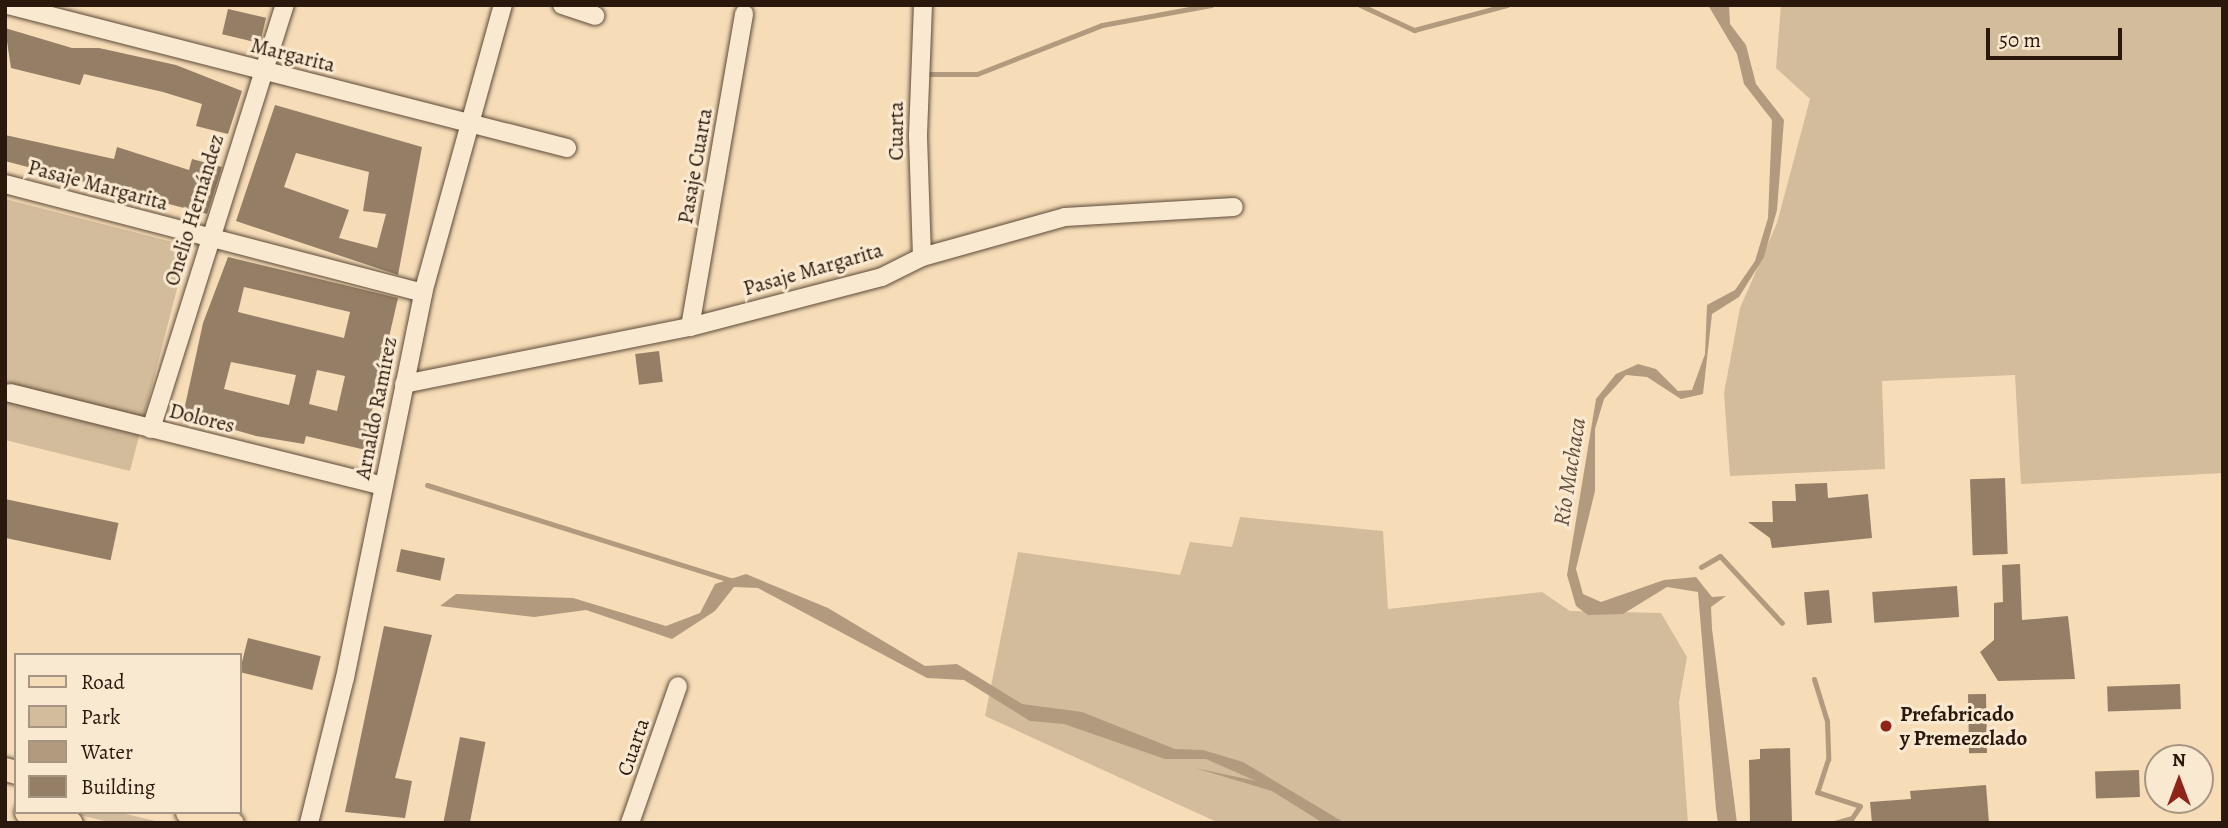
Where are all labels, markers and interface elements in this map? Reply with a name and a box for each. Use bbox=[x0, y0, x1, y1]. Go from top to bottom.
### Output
scale bar bbox=[1990, 14, 2126, 58]
text: 50 m bbox=[1999, 26, 2041, 54]
street label: Margarita bbox=[248, 32, 338, 78]
street label: Cuarta bbox=[883, 101, 909, 161]
street label: Pasaje Cuarta bbox=[672, 106, 718, 226]
street label: Onelio Hernández bbox=[159, 131, 229, 289]
street label: Pasaje Margarita bbox=[25, 154, 171, 216]
street label: Pasaje Margarita bbox=[740, 237, 886, 301]
street label: Arnaldo Ramírez bbox=[350, 335, 402, 481]
street label: Dolores bbox=[167, 398, 237, 438]
water label: Río Machaca bbox=[1548, 416, 1592, 528]
legend bbox=[14, 653, 242, 814]
text: Road bbox=[81, 668, 125, 696]
place label: Prefabricado y Premezclado bbox=[1900, 701, 2027, 751]
text: Park bbox=[81, 703, 120, 731]
street label: Cuarta bbox=[611, 715, 655, 779]
marker: Prefabricado y Premezclado bbox=[1878, 718, 1894, 734]
text: Water bbox=[81, 738, 133, 766]
north arrow bbox=[2144, 744, 2214, 814]
text: N bbox=[2172, 747, 2186, 773]
text: Building bbox=[81, 773, 155, 801]

